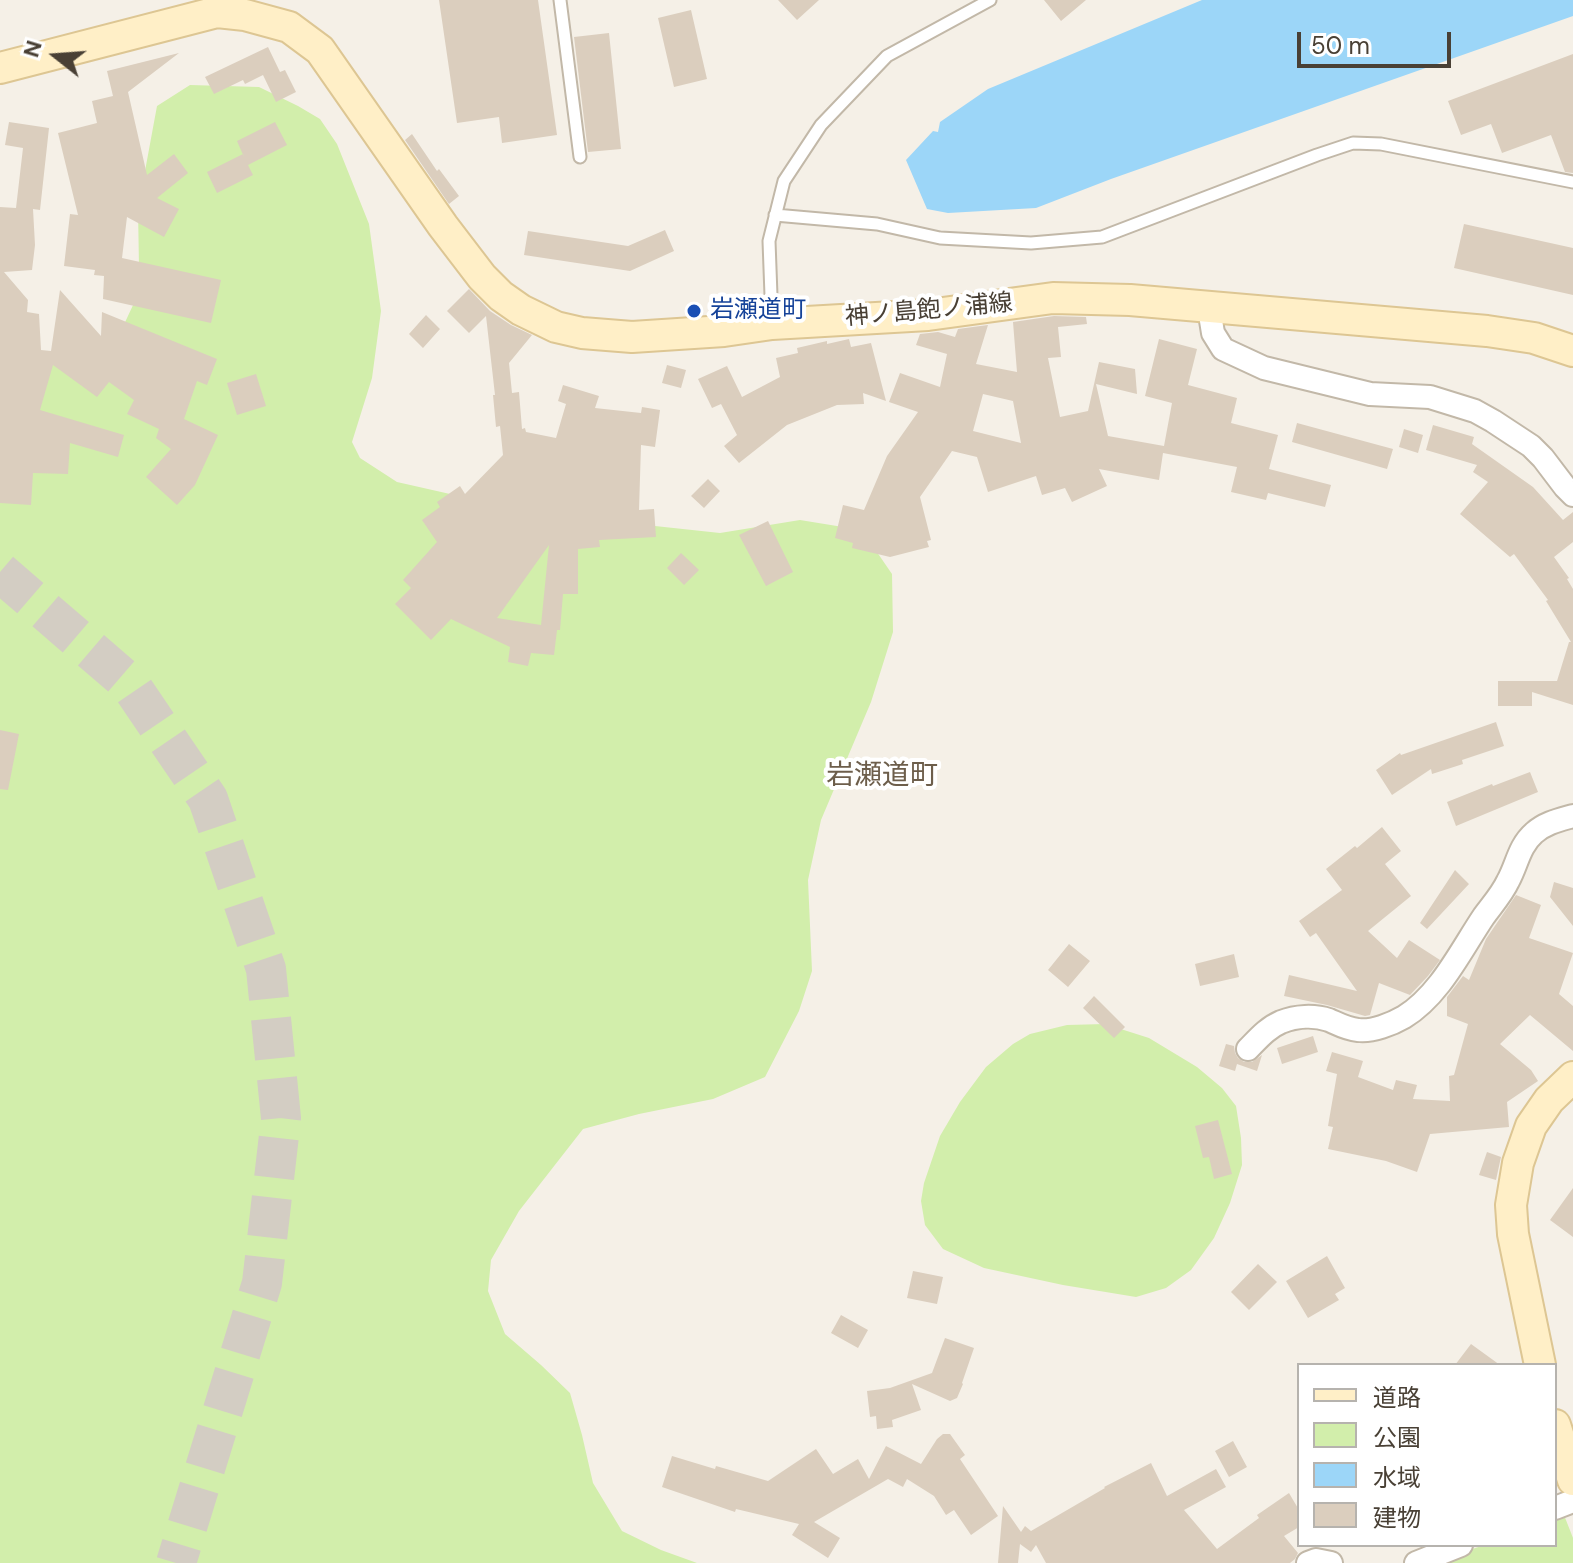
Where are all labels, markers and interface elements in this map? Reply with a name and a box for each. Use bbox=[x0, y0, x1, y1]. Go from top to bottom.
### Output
north arrow bbox=[16, 16, 96, 96]
scale bar bbox=[1301, 16, 1455, 66]
text: 50 m bbox=[1311, 30, 1370, 61]
text: N bbox=[16, 37, 49, 61]
street label: 神ノ島飽ノ浦線 bbox=[844, 289, 1014, 333]
place label: 岩瀬道町 bbox=[710, 297, 806, 325]
marker: 岩瀬道町 bbox=[685, 302, 703, 320]
district label: 岩瀬道町 bbox=[826, 760, 938, 794]
legend bbox=[1297, 1363, 1557, 1547]
text: 道路 bbox=[1373, 1382, 1421, 1413]
text: 公園 bbox=[1373, 1422, 1421, 1453]
text: 水域 bbox=[1373, 1462, 1421, 1493]
text: 建物 bbox=[1373, 1502, 1421, 1533]

